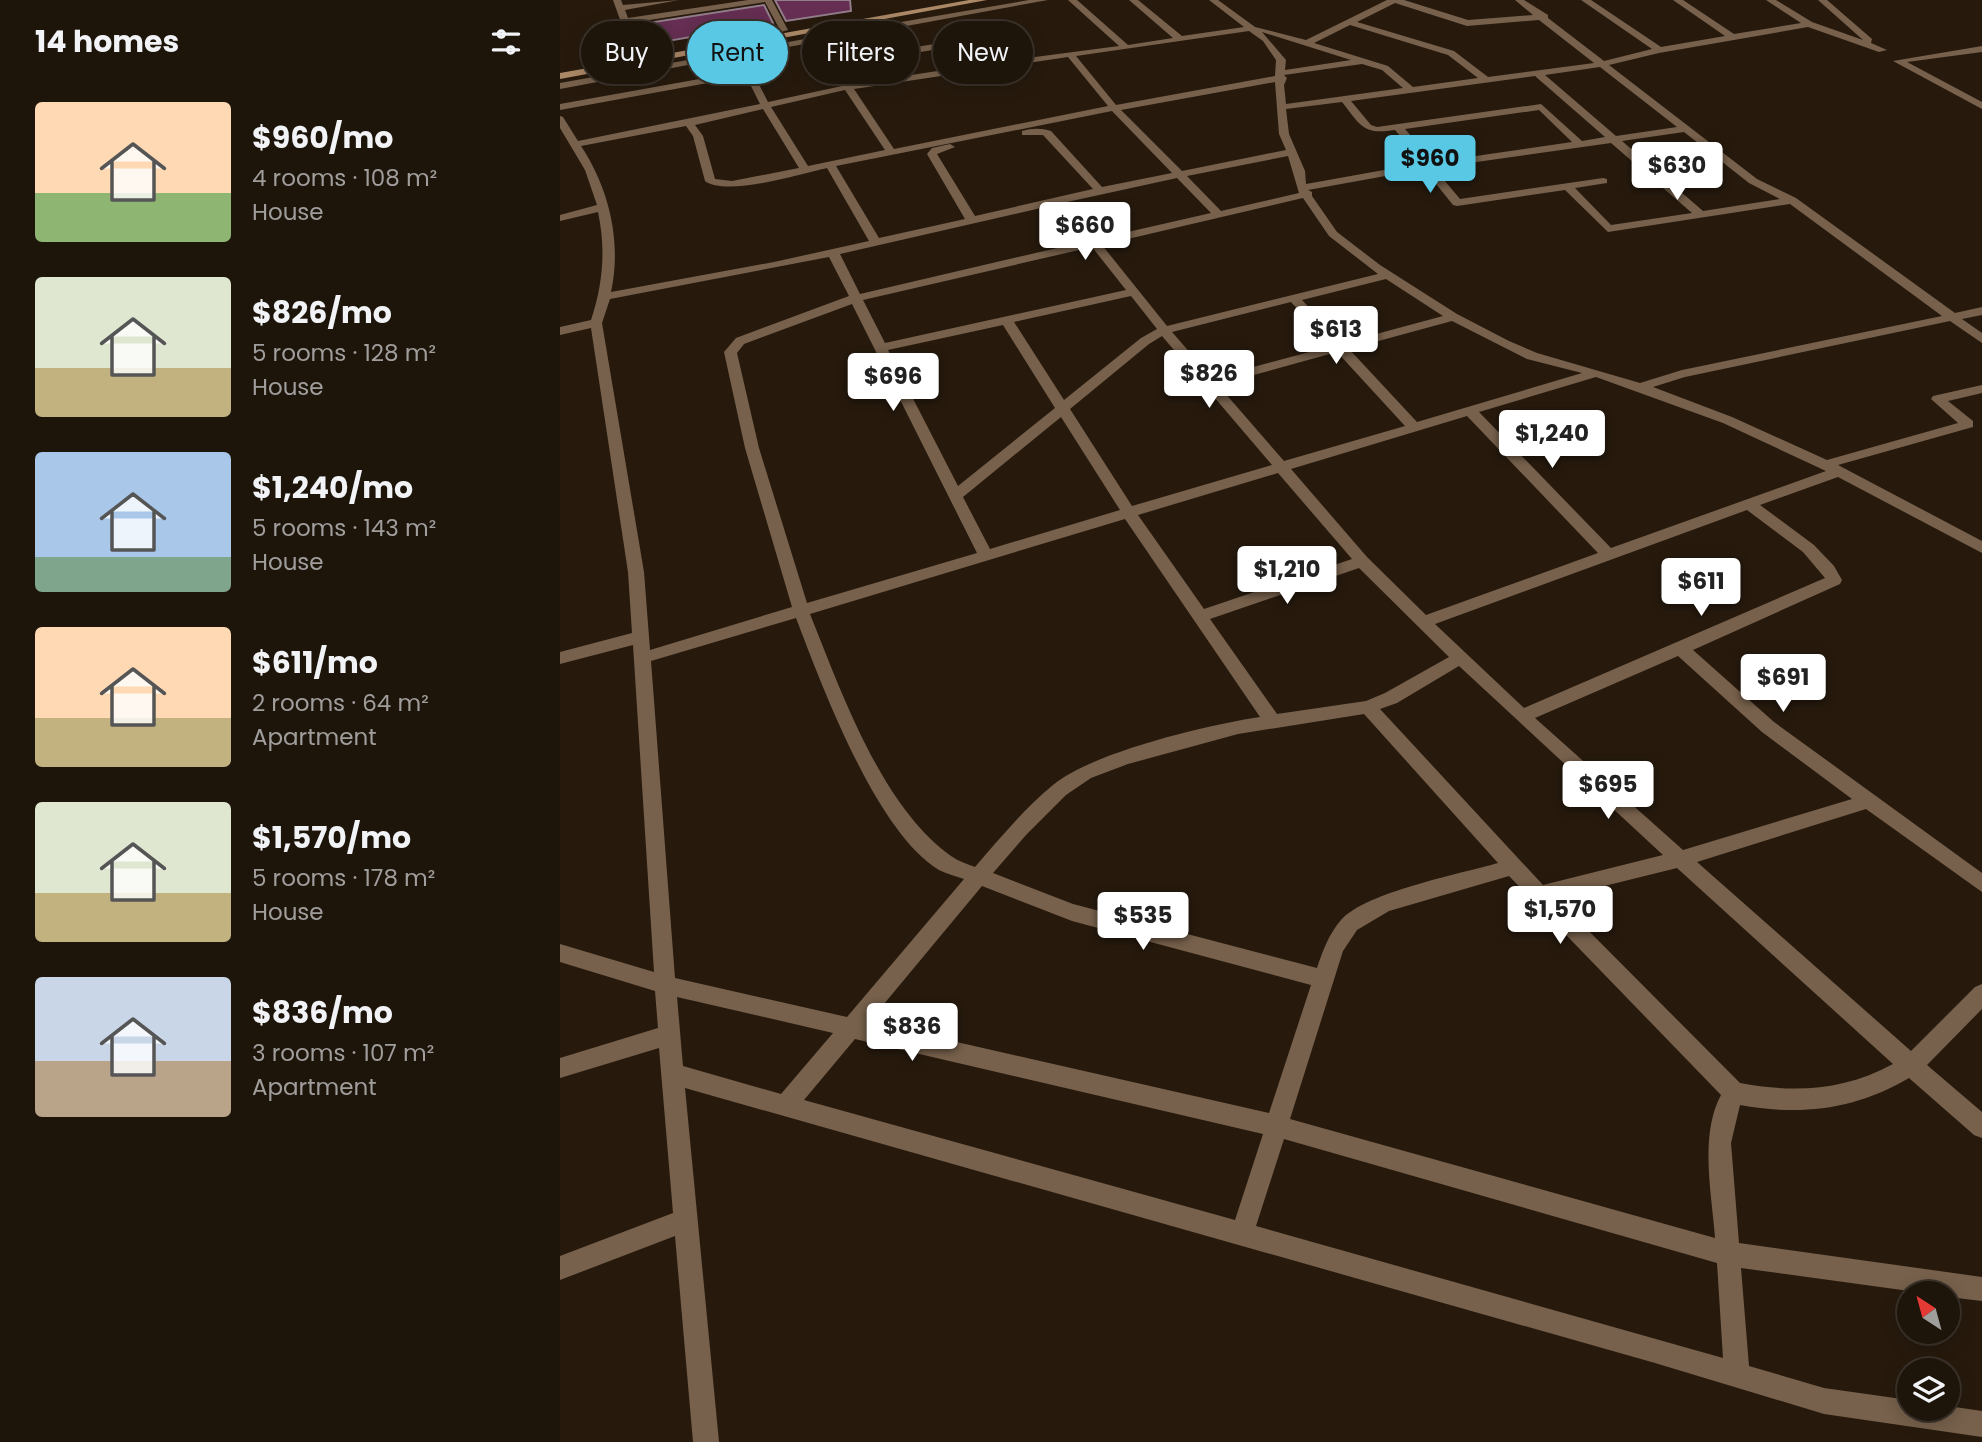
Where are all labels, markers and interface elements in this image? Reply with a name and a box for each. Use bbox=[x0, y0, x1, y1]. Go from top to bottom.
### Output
text: 14 homes bbox=[35, 20, 179, 63]
chip: Buy bbox=[581, 21, 673, 84]
chip: Rent bbox=[687, 21, 788, 84]
chip: Filters bbox=[802, 21, 919, 84]
chip: New bbox=[933, 21, 1033, 84]
icon: filters bbox=[487, 23, 525, 61]
text: $960/mo bbox=[252, 116, 393, 159]
icon: home bbox=[91, 130, 175, 214]
pin: $960 bbox=[1389, 136, 1471, 195]
text: $960 bbox=[1401, 142, 1459, 174]
pin: $630 bbox=[1636, 142, 1718, 202]
text: $630 bbox=[1648, 149, 1706, 181]
text: 4 rooms · 108 m² bbox=[252, 162, 437, 194]
text: House bbox=[252, 196, 324, 228]
pin: $660 bbox=[1044, 202, 1126, 262]
text: $660 bbox=[1055, 209, 1115, 241]
text: $826/mo bbox=[252, 291, 392, 334]
icon: home bbox=[91, 305, 175, 389]
pin: $613 bbox=[1295, 306, 1377, 366]
text: $613 bbox=[1310, 313, 1362, 345]
text: 5 rooms · 128 m² bbox=[252, 337, 436, 369]
pin: $826 bbox=[1168, 350, 1250, 410]
pin: $696 bbox=[852, 354, 934, 413]
text: $826 bbox=[1180, 357, 1238, 389]
text: $696 bbox=[864, 360, 922, 392]
text: House bbox=[252, 371, 324, 403]
pin: $1,240 bbox=[1495, 410, 1609, 470]
text: $1,240 bbox=[1515, 417, 1589, 449]
text: $1,240/mo bbox=[252, 466, 413, 509]
icon: home bbox=[91, 480, 175, 564]
text: 5 rooms · 143 m² bbox=[252, 512, 436, 544]
text: House bbox=[252, 546, 324, 578]
pin: $1,210 bbox=[1230, 546, 1344, 606]
text: $1,210 bbox=[1253, 553, 1321, 585]
pin: $611 bbox=[1660, 558, 1742, 618]
text: $611 bbox=[1677, 565, 1725, 597]
text: $611/mo bbox=[252, 641, 378, 684]
pin: $691 bbox=[1742, 654, 1824, 714]
icon: home bbox=[91, 655, 175, 739]
text: $691 bbox=[1757, 661, 1809, 693]
text: 2 rooms · 64 m² bbox=[252, 687, 429, 719]
text: Apartment bbox=[252, 721, 377, 753]
pin: $695 bbox=[1567, 762, 1649, 821]
text: $695 bbox=[1579, 768, 1637, 800]
text: $1,570/mo bbox=[252, 816, 411, 859]
icon: home bbox=[91, 830, 175, 914]
text: 5 rooms · 178 m² bbox=[252, 862, 435, 894]
pin: $1,570 bbox=[1503, 886, 1617, 946]
pin: $535 bbox=[1102, 892, 1184, 952]
text: $1,570 bbox=[1524, 893, 1596, 925]
text: House bbox=[252, 896, 324, 928]
text: $535 bbox=[1114, 899, 1172, 931]
text: $836/mo bbox=[252, 991, 393, 1034]
pin: $836 bbox=[871, 1004, 953, 1063]
icon: home bbox=[91, 1005, 175, 1089]
text: $836 bbox=[883, 1010, 941, 1042]
text: 3 rooms · 107 m² bbox=[252, 1037, 434, 1069]
text: Apartment bbox=[252, 1071, 377, 1103]
north arrow bbox=[1897, 1281, 1960, 1344]
map controls bbox=[1897, 1281, 1960, 1421]
button: layers bbox=[1897, 1358, 1960, 1421]

